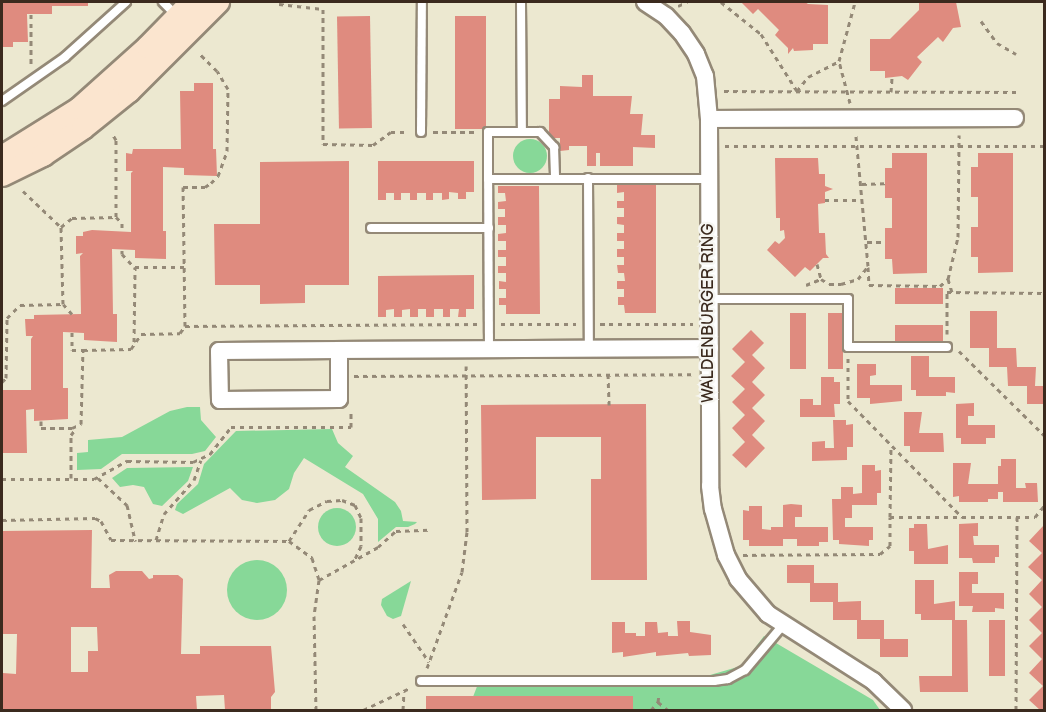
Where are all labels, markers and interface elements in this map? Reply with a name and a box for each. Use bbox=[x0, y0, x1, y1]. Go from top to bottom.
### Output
street label: WALDENBURGER RING bbox=[699, 223, 719, 403]

